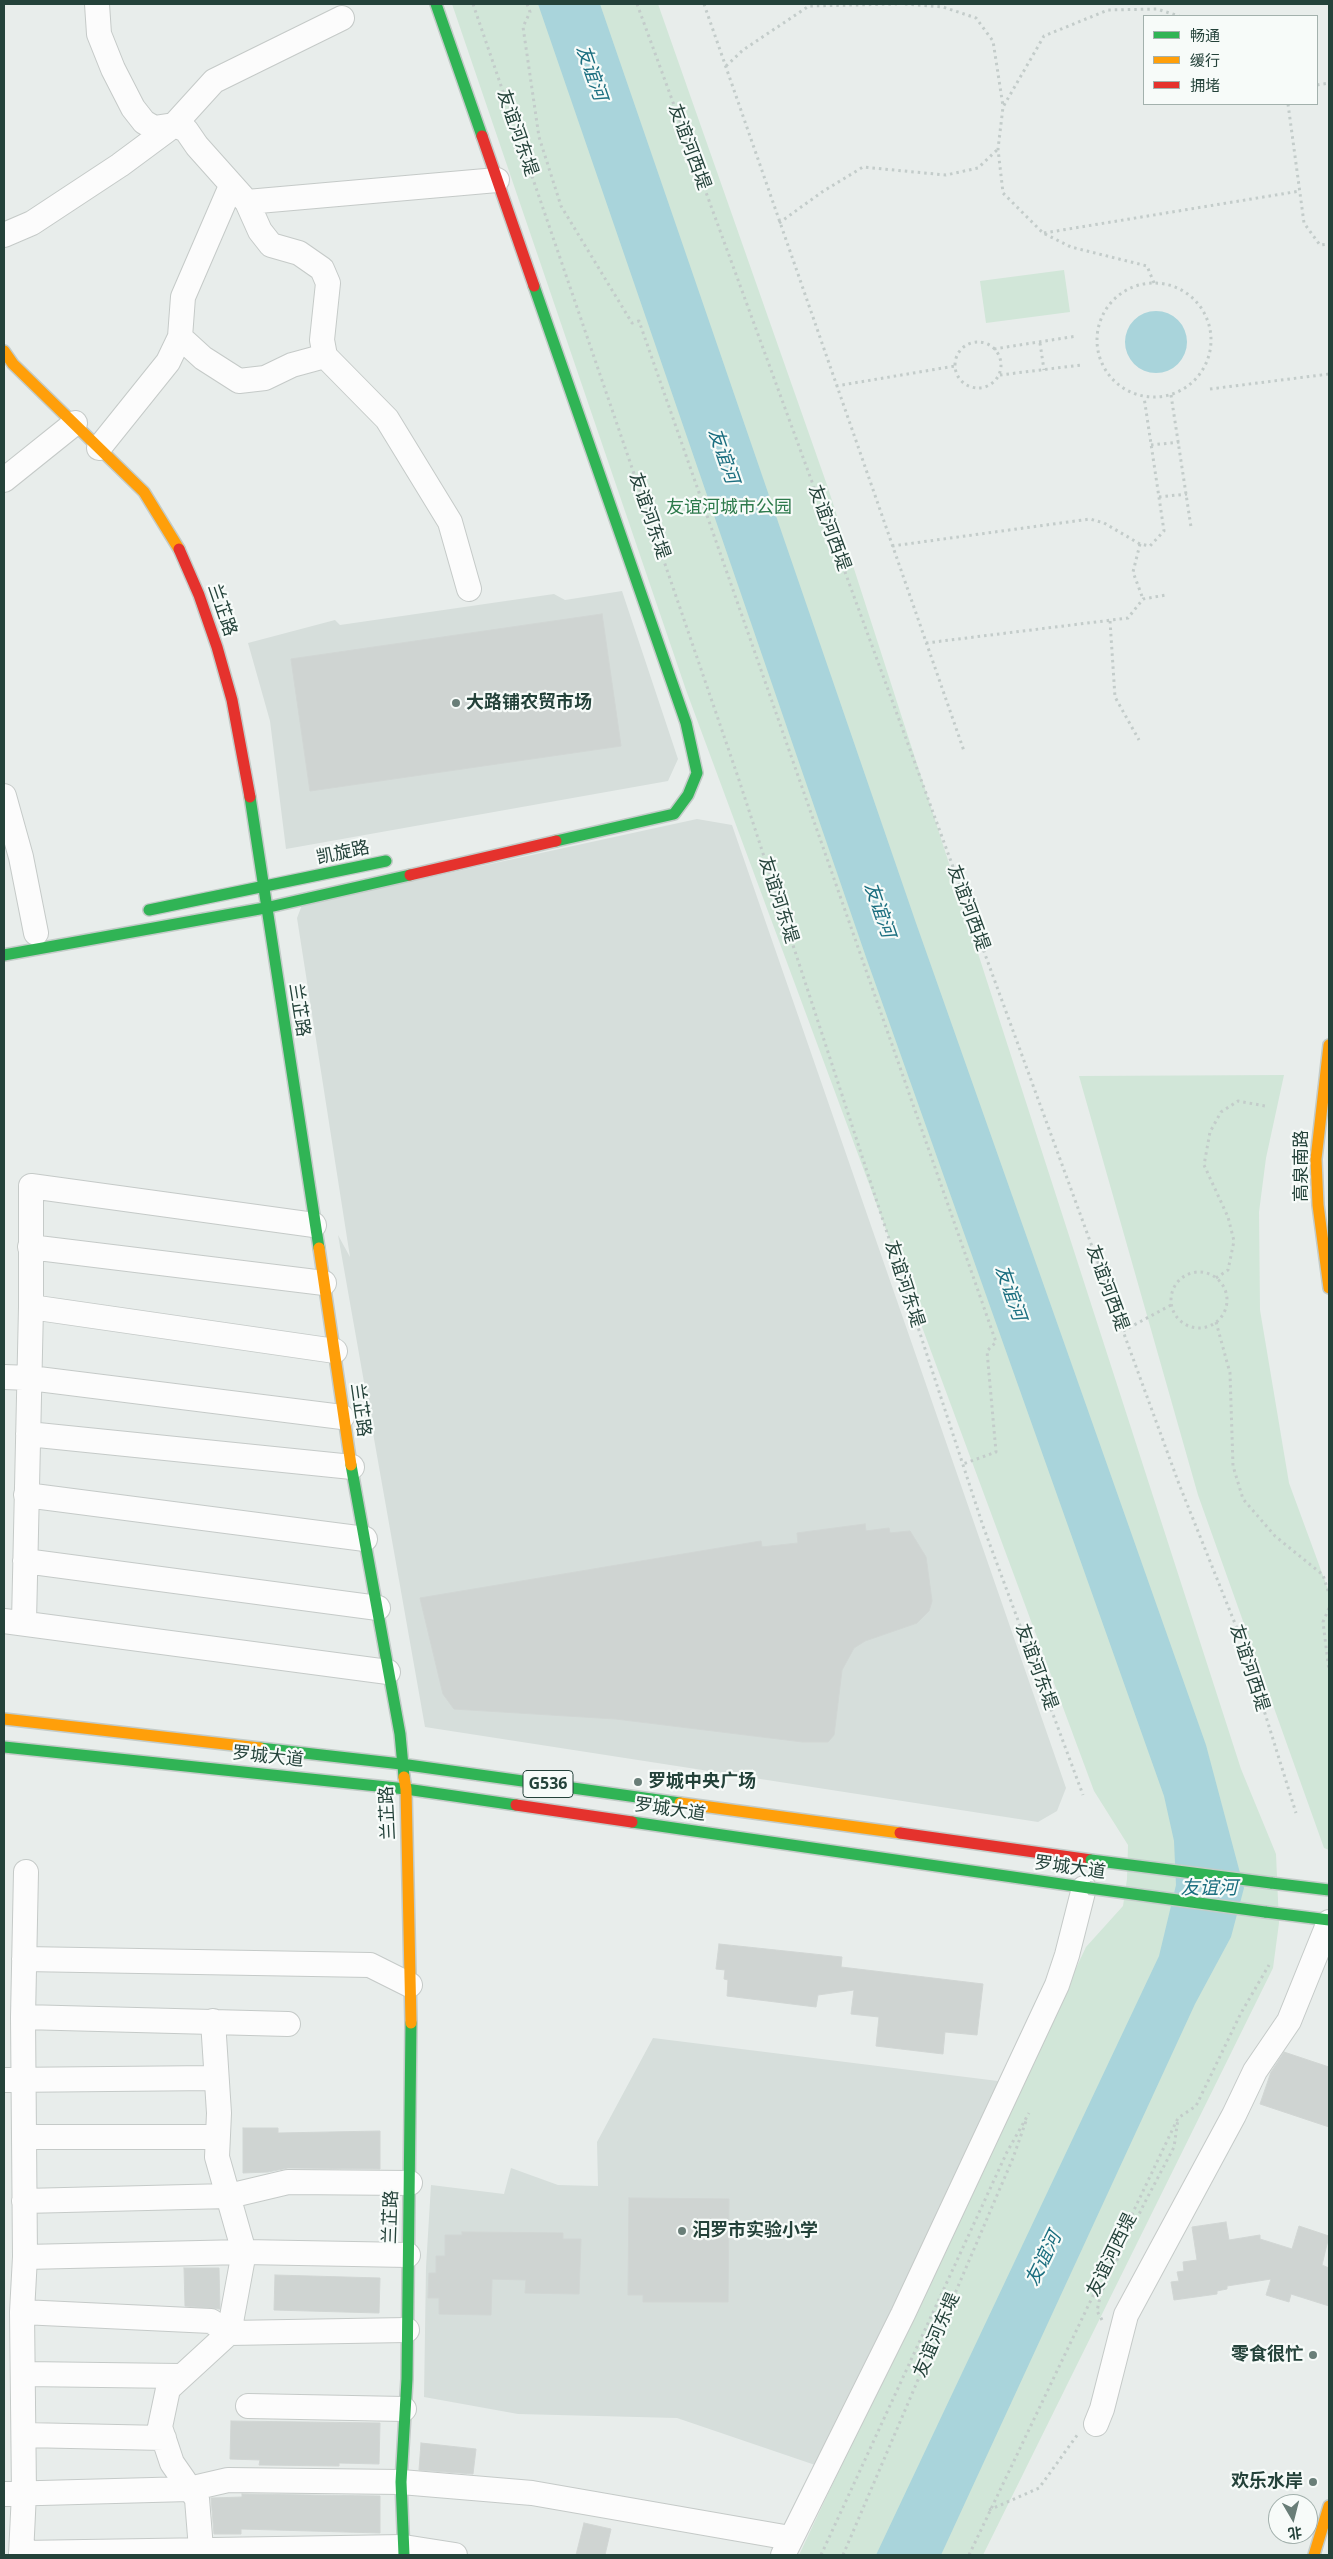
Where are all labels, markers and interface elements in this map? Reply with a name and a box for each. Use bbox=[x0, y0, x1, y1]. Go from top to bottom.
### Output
legend bbox=[1143, 15, 1318, 105]
text: 畅通 bbox=[1190, 25, 1220, 45]
water label: 友谊河 bbox=[571, 42, 611, 104]
text: 缓行 bbox=[1190, 50, 1220, 70]
text: 拥堵 bbox=[1190, 75, 1220, 95]
street label: 友谊河东堤 bbox=[492, 87, 542, 179]
street label: 友谊河西堤 bbox=[663, 101, 715, 193]
water label: 友谊河 bbox=[703, 425, 743, 487]
street label: 友谊河东堤 bbox=[624, 470, 674, 562]
street label: 友谊河西堤 bbox=[803, 482, 855, 574]
park label: 友谊河城市公园 bbox=[666, 497, 792, 519]
street label: 兰芷路 bbox=[203, 581, 241, 639]
place label: 大路铺农贸市场 bbox=[466, 692, 592, 714]
marker: 大路铺农贸市场 bbox=[450, 697, 462, 709]
street label: 凯旋路 bbox=[314, 837, 372, 869]
street label: 友谊河东堤 bbox=[754, 854, 802, 946]
street label: 友谊河西堤 bbox=[942, 862, 994, 954]
water label: 友谊河 bbox=[859, 879, 899, 941]
street label: 兰芷路 bbox=[284, 982, 314, 1038]
street label: 高泉南路 bbox=[1291, 1130, 1313, 1202]
street label: 友谊河东堤 bbox=[880, 1238, 928, 1330]
street label: 友谊河西堤 bbox=[1081, 1242, 1133, 1334]
water label: 友谊河 bbox=[990, 1262, 1030, 1324]
street label: 兰芷路 bbox=[346, 1382, 374, 1438]
street label: 友谊河东堤 bbox=[1010, 1621, 1062, 1713]
street label: 友谊河西堤 bbox=[1225, 1622, 1273, 1714]
street label: 罗城大道 bbox=[231, 1742, 305, 1772]
road number: G536 bbox=[523, 1770, 573, 1798]
place label: 罗城中央广场 bbox=[648, 1771, 756, 1793]
marker: 罗城中央广场 bbox=[632, 1776, 644, 1788]
street label: 兰芷路 bbox=[376, 1785, 400, 1841]
street label: 罗城大道 bbox=[633, 1794, 707, 1826]
street label: 罗城大道 bbox=[1033, 1852, 1107, 1884]
water label: 友谊河 bbox=[1181, 1878, 1237, 1900]
street label: 兰芷路 bbox=[379, 2190, 403, 2244]
street label: 友谊河西堤 bbox=[1083, 2210, 1141, 2300]
place label: 汨罗市实验小学 bbox=[692, 2220, 818, 2242]
marker: 汨罗市实验小学 bbox=[676, 2225, 688, 2237]
water label: 友谊河 bbox=[1021, 2228, 1067, 2290]
street label: 友谊河东堤 bbox=[909, 2289, 965, 2381]
place label: 零食很忙 bbox=[1231, 2344, 1303, 2366]
marker: 零食很忙 bbox=[1307, 2349, 1319, 2361]
place label: 欢乐水岸 bbox=[1231, 2471, 1303, 2493]
marker: 欢乐水岸 bbox=[1307, 2476, 1319, 2488]
north arrow bbox=[1268, 2494, 1318, 2544]
text: 北 bbox=[1287, 2523, 1303, 2544]

